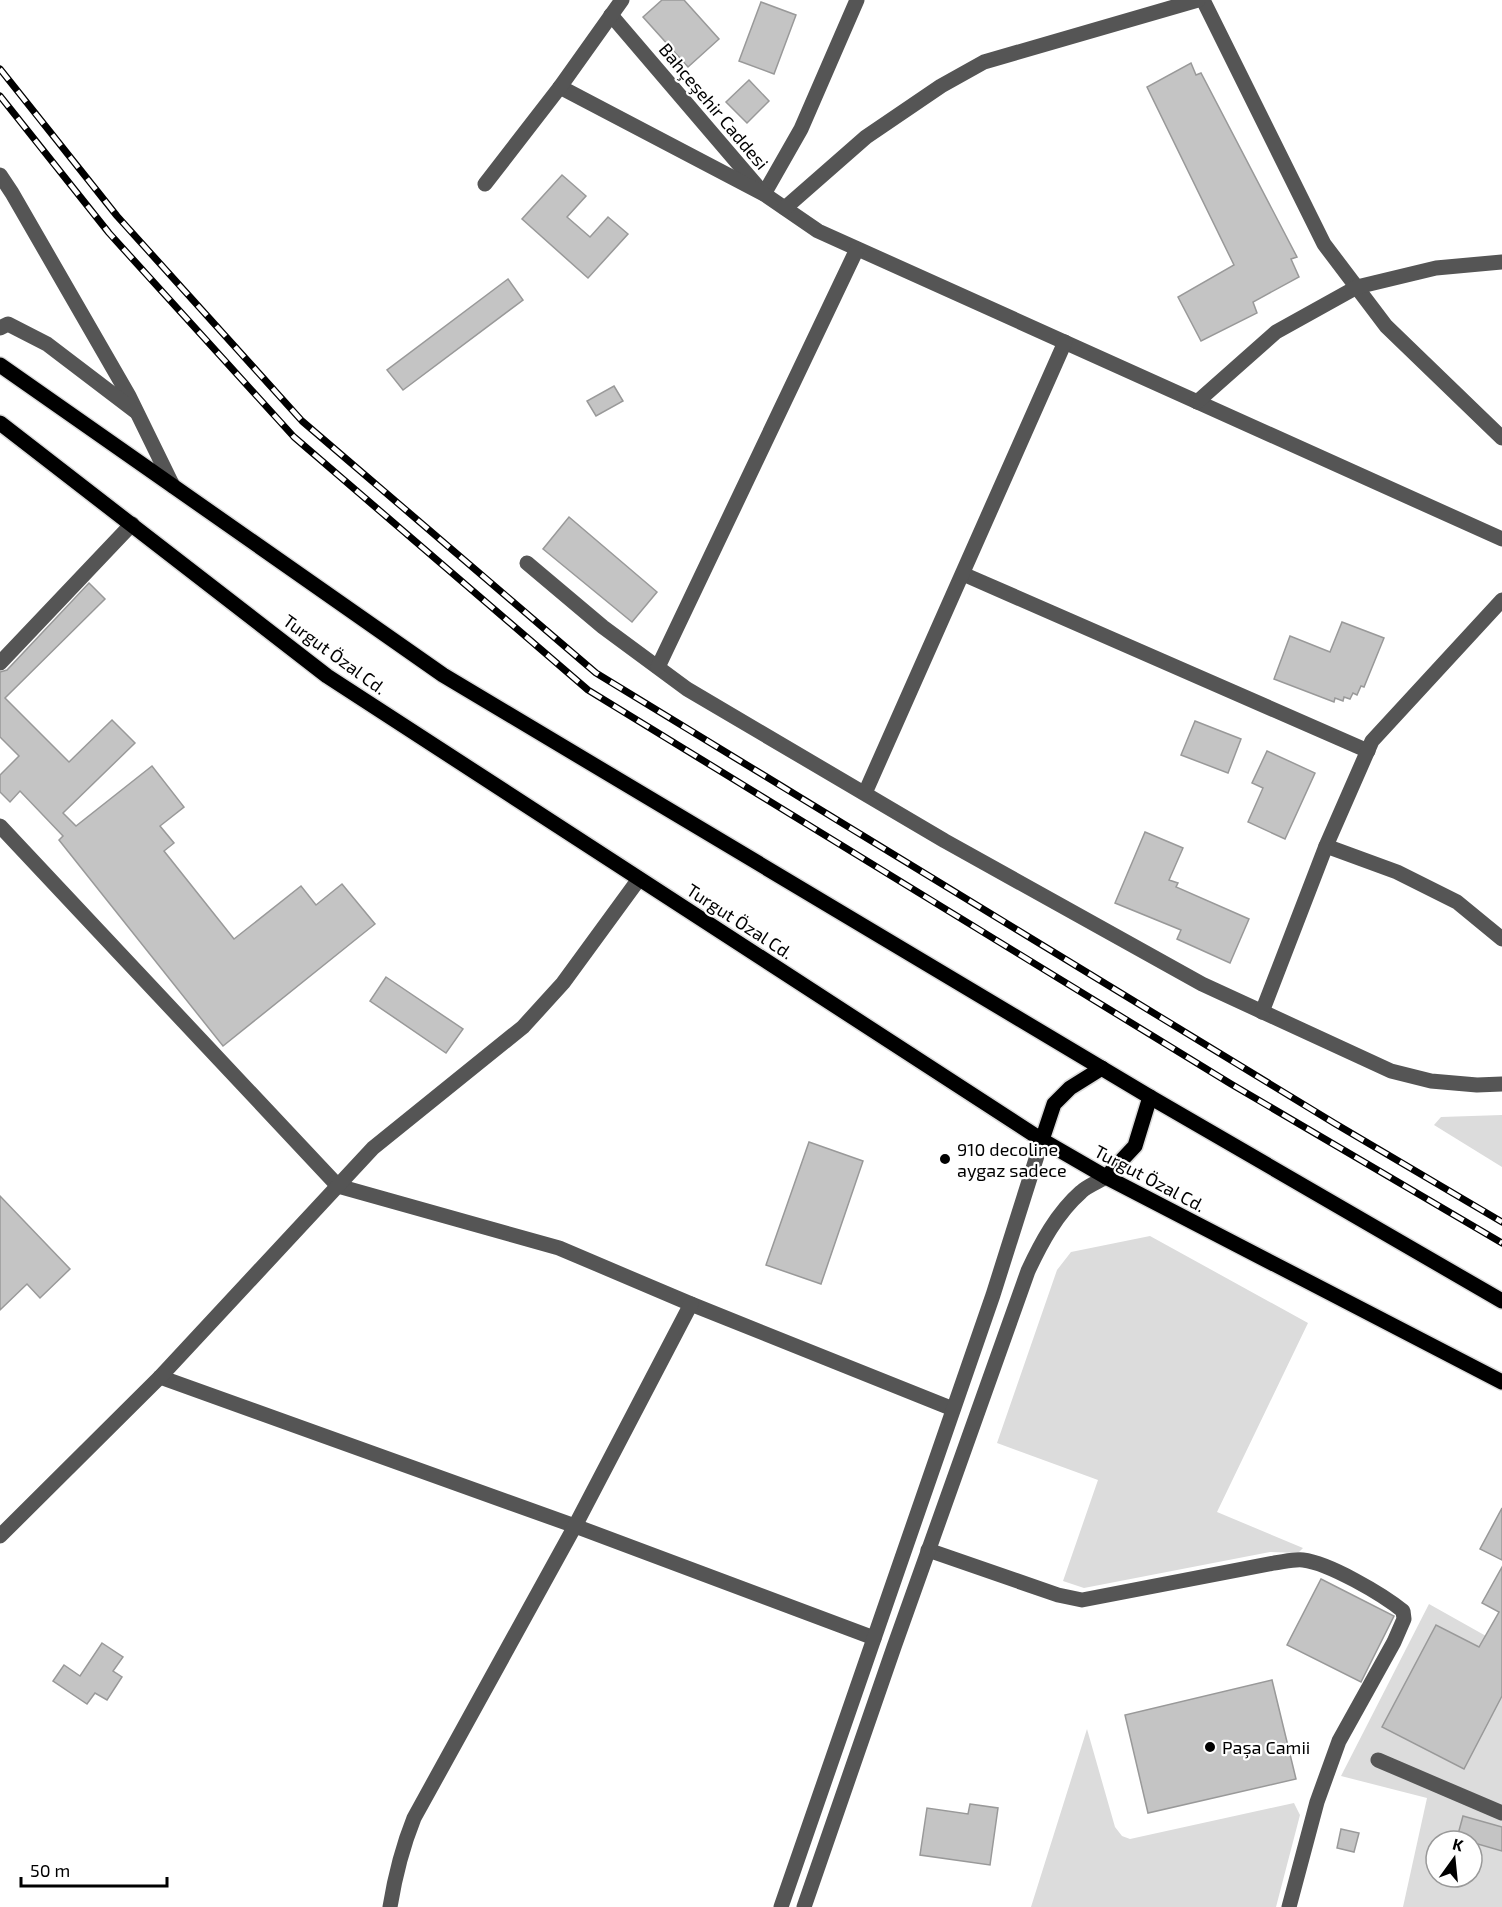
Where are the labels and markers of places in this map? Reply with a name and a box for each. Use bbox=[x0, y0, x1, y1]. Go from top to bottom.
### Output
place label: 910 decoline aygaz sadece bbox=[957, 1138, 1067, 1181]
marker: 910 decoline aygaz sadece bbox=[938, 1152, 952, 1166]
place label: Paşa Camii bbox=[1222, 1736, 1310, 1759]
marker: Paşa Camii bbox=[1203, 1740, 1217, 1754]

